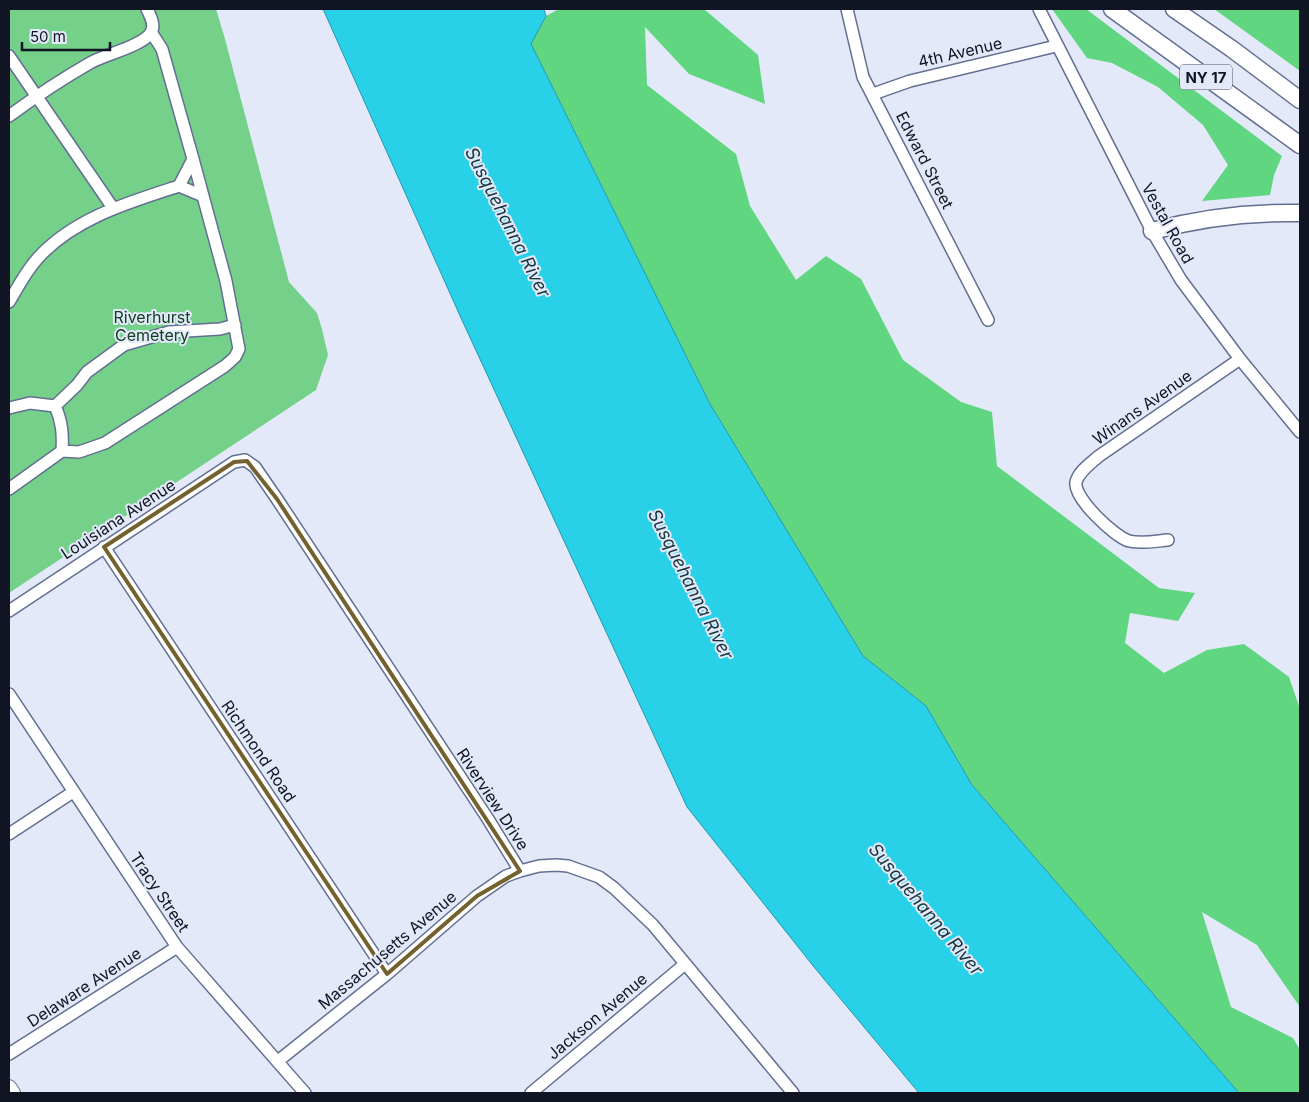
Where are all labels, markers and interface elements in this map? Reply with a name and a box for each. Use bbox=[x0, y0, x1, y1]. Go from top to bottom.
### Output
scale bar bbox=[22, 20, 110, 52]
text: 50 m bbox=[30, 27, 66, 46]
street label: 4th Avenue bbox=[916, 33, 1004, 71]
road number: NY 17 bbox=[1180, 64, 1232, 90]
street label: Edward Street bbox=[892, 108, 958, 212]
water label: Susquehanna River bbox=[461, 143, 556, 302]
street label: Vestal Road bbox=[1138, 179, 1198, 267]
park label: Riverhurst Cemetery bbox=[113, 307, 191, 345]
street label: Winans Avenue bbox=[1088, 365, 1196, 449]
street label: Louisiana Avenue bbox=[57, 475, 179, 563]
water label: Susquehanna River bbox=[644, 505, 739, 664]
street label: Richmond Road bbox=[218, 696, 300, 806]
street label: Riverview Drive bbox=[453, 744, 533, 854]
water label: Susquehanna River bbox=[865, 839, 988, 980]
street label: Tracy Street bbox=[126, 848, 194, 936]
street label: Massachusetts Avenue bbox=[314, 886, 460, 1014]
street label: Delaware Avenue bbox=[23, 943, 145, 1031]
street label: Jackson Avenue bbox=[543, 968, 651, 1064]

